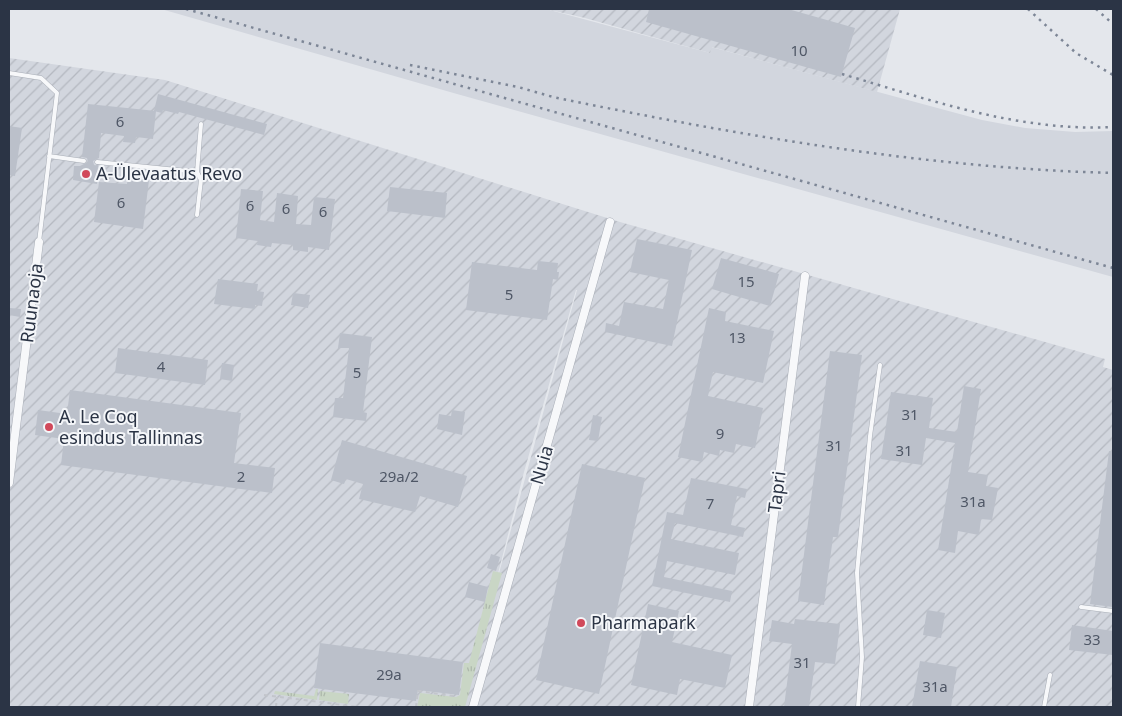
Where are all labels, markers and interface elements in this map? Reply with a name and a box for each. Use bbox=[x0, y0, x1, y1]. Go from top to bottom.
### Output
house number: 10 bbox=[790, 40, 808, 60]
house number: 6 bbox=[116, 111, 124, 131]
place label: A-Ülevaatus Revo bbox=[96, 161, 242, 185]
marker: A-Ülevaatus Revo bbox=[80, 168, 92, 180]
house number: 6 bbox=[117, 192, 125, 212]
house number: 6 bbox=[246, 195, 254, 215]
house number: 6 bbox=[282, 198, 290, 218]
house number: 6 bbox=[319, 201, 327, 221]
street label: Ruunaoja bbox=[14, 262, 48, 344]
house number: 15 bbox=[737, 271, 755, 291]
house number: 5 bbox=[505, 284, 513, 304]
house number: 13 bbox=[728, 327, 746, 347]
house number: 4 bbox=[157, 356, 166, 376]
house number: 5 bbox=[353, 362, 361, 382]
place label: A. Le Coq esindus Tallinnas bbox=[59, 404, 203, 449]
house number: 31 bbox=[901, 404, 919, 424]
marker: A. Le Coq esindus Tallinnas bbox=[43, 421, 55, 433]
house number: 9 bbox=[716, 423, 724, 443]
house number: 31 bbox=[825, 435, 843, 455]
house number: 31 bbox=[895, 440, 913, 460]
street label: Nuia bbox=[524, 442, 558, 487]
house number: 2 bbox=[237, 466, 245, 486]
house number: 29a/2 bbox=[379, 466, 419, 486]
street label: Tapri bbox=[762, 470, 790, 514]
house number: 31a bbox=[960, 491, 986, 511]
house number: 7 bbox=[706, 493, 714, 513]
place label: Pharmapark bbox=[591, 610, 696, 634]
marker: Pharmapark bbox=[575, 617, 587, 629]
house number: 33 bbox=[1083, 629, 1101, 649]
house number: 31 bbox=[793, 652, 811, 672]
house number: 29a bbox=[376, 664, 402, 684]
house number: 31a bbox=[922, 676, 948, 696]

